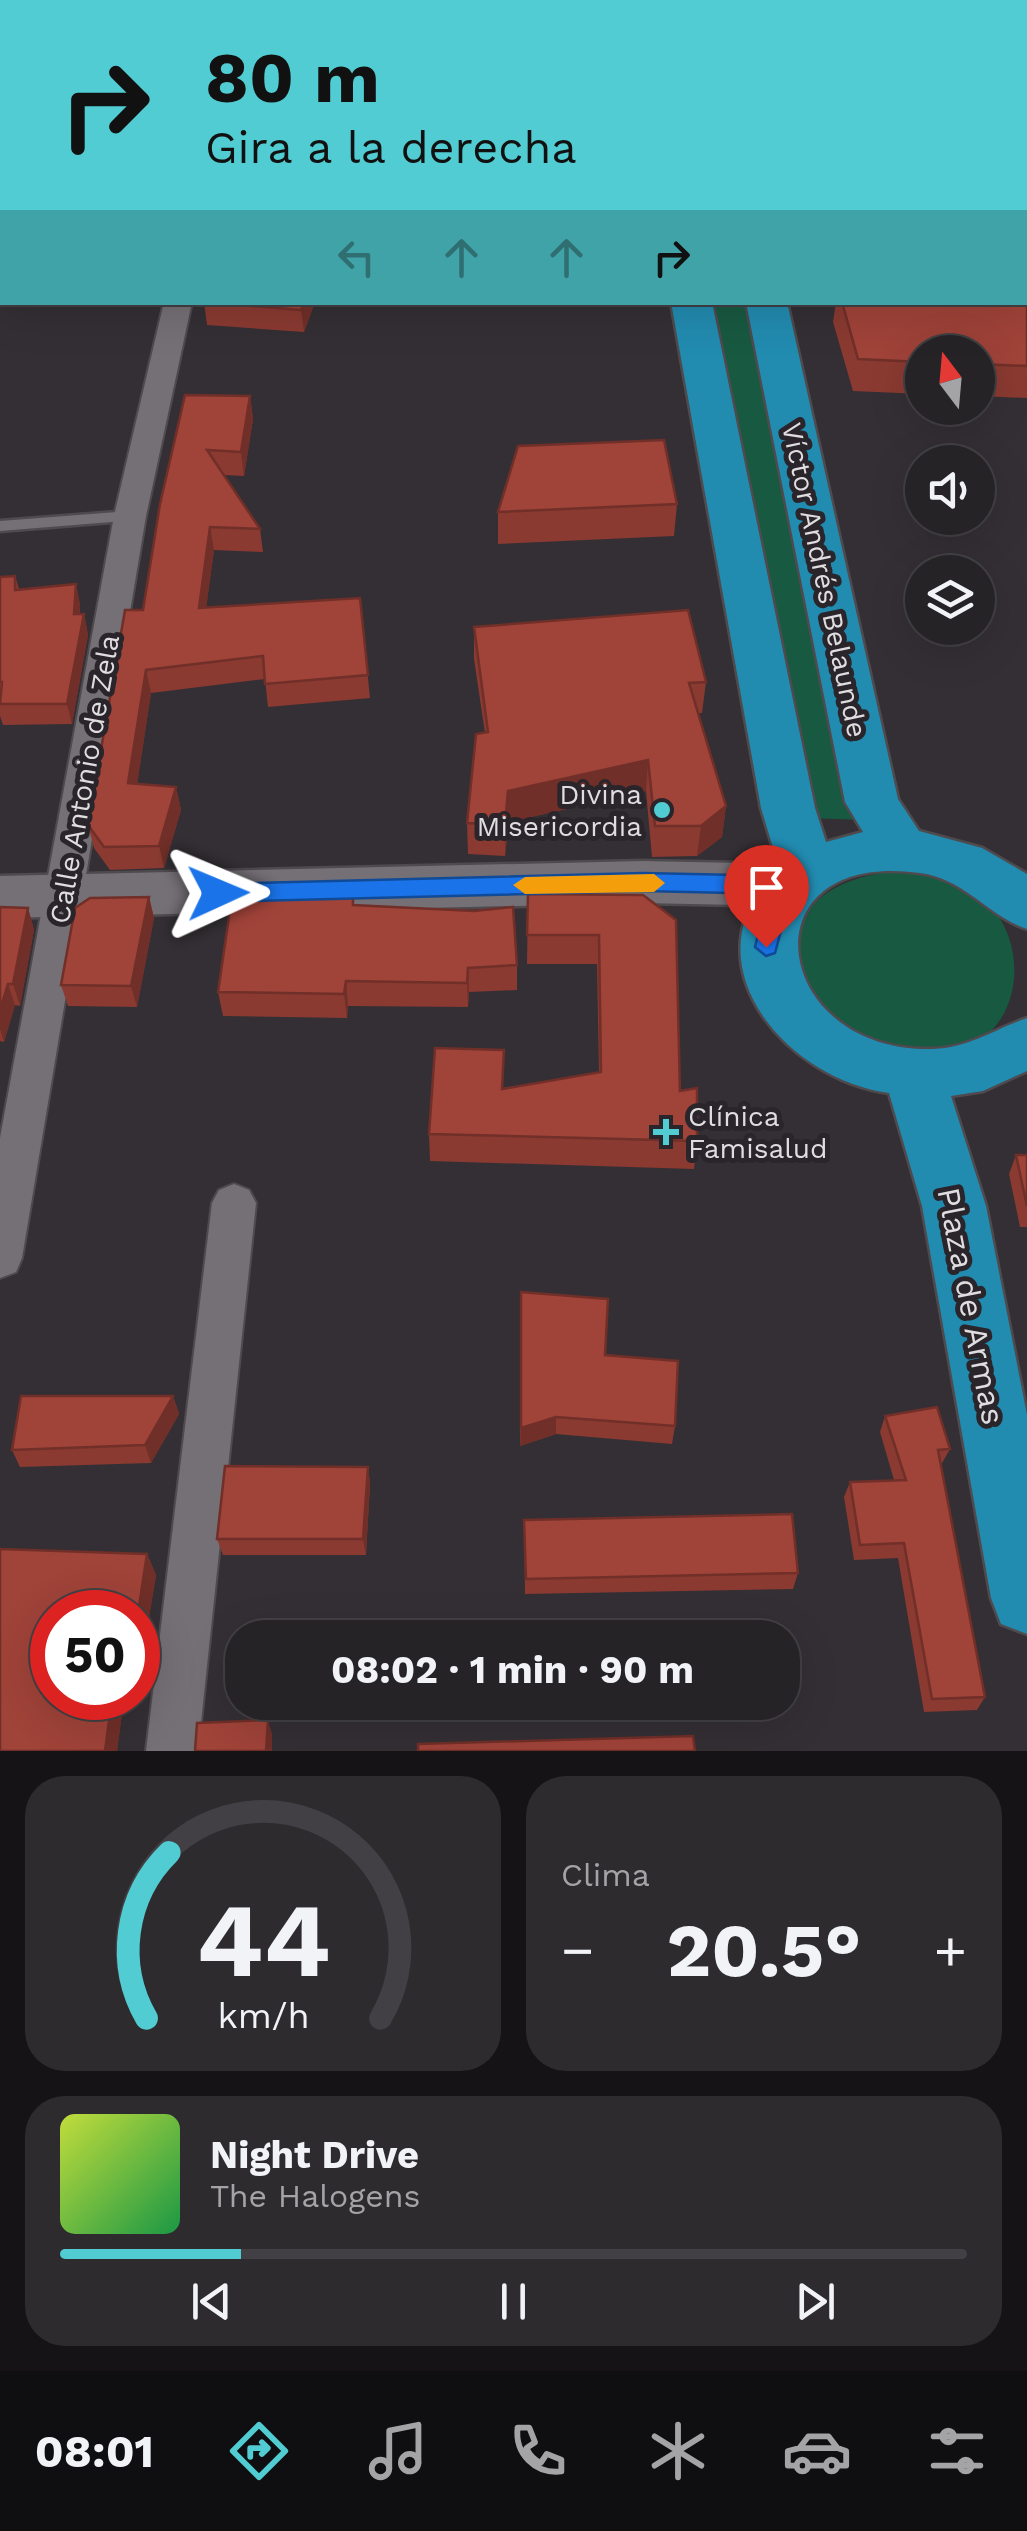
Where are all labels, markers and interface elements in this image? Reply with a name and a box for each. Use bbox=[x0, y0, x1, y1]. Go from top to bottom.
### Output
text: 80 m bbox=[205, 37, 380, 119]
icon: right bbox=[40, 40, 170, 170]
text: Gira a la derecha bbox=[205, 121, 577, 174]
icon: left bbox=[329, 230, 384, 285]
icon: ahead bbox=[434, 230, 489, 285]
icon: ahead bbox=[539, 230, 594, 285]
icon: right bbox=[644, 230, 699, 285]
north arrow bbox=[905, 335, 995, 425]
map controls bbox=[905, 335, 995, 645]
street label: Víctor Andrés Belaunde bbox=[775, 420, 874, 741]
button: sound bbox=[905, 445, 995, 535]
button: layers bbox=[905, 555, 995, 645]
street label: Calle Antonio de Zela bbox=[43, 632, 126, 926]
place label: Divina Misericordia bbox=[477, 778, 642, 843]
marker: Divina Misericordia bbox=[651, 799, 673, 821]
position arrow bbox=[166, 841, 270, 945]
pin bbox=[724, 845, 809, 948]
icon: arrive bbox=[739, 860, 794, 915]
place label: Clínica Famisalud bbox=[688, 1100, 828, 1165]
marker: Clínica Famisalud bbox=[653, 1119, 679, 1145]
street label: Plaza de Armas bbox=[929, 1184, 1013, 1428]
speed limit sign: 50 bbox=[30, 1590, 160, 1720]
text: 08:02 · 1 min · 90 m bbox=[331, 1648, 694, 1692]
text: Clima bbox=[561, 1856, 650, 1894]
text: 44 bbox=[196, 1879, 330, 2001]
text: 20.5° bbox=[667, 1906, 861, 1994]
text: − bbox=[561, 1918, 594, 1982]
text: + bbox=[934, 1918, 967, 1982]
text: km/h bbox=[217, 1995, 309, 2037]
text: Night Drive bbox=[210, 2133, 419, 2177]
text: The Halogens bbox=[210, 2177, 420, 2215]
icon: previous bbox=[184, 2274, 239, 2329]
icon: pause bbox=[486, 2274, 541, 2329]
icon: next bbox=[788, 2274, 843, 2329]
icon: directions bbox=[224, 2416, 294, 2486]
icon: music bbox=[363, 2416, 433, 2486]
icon: phone bbox=[503, 2416, 573, 2486]
icon: climate bbox=[643, 2416, 713, 2486]
icon: car bbox=[782, 2416, 852, 2486]
icon: filters bbox=[922, 2416, 992, 2486]
text: 08:01 bbox=[35, 2425, 154, 2478]

